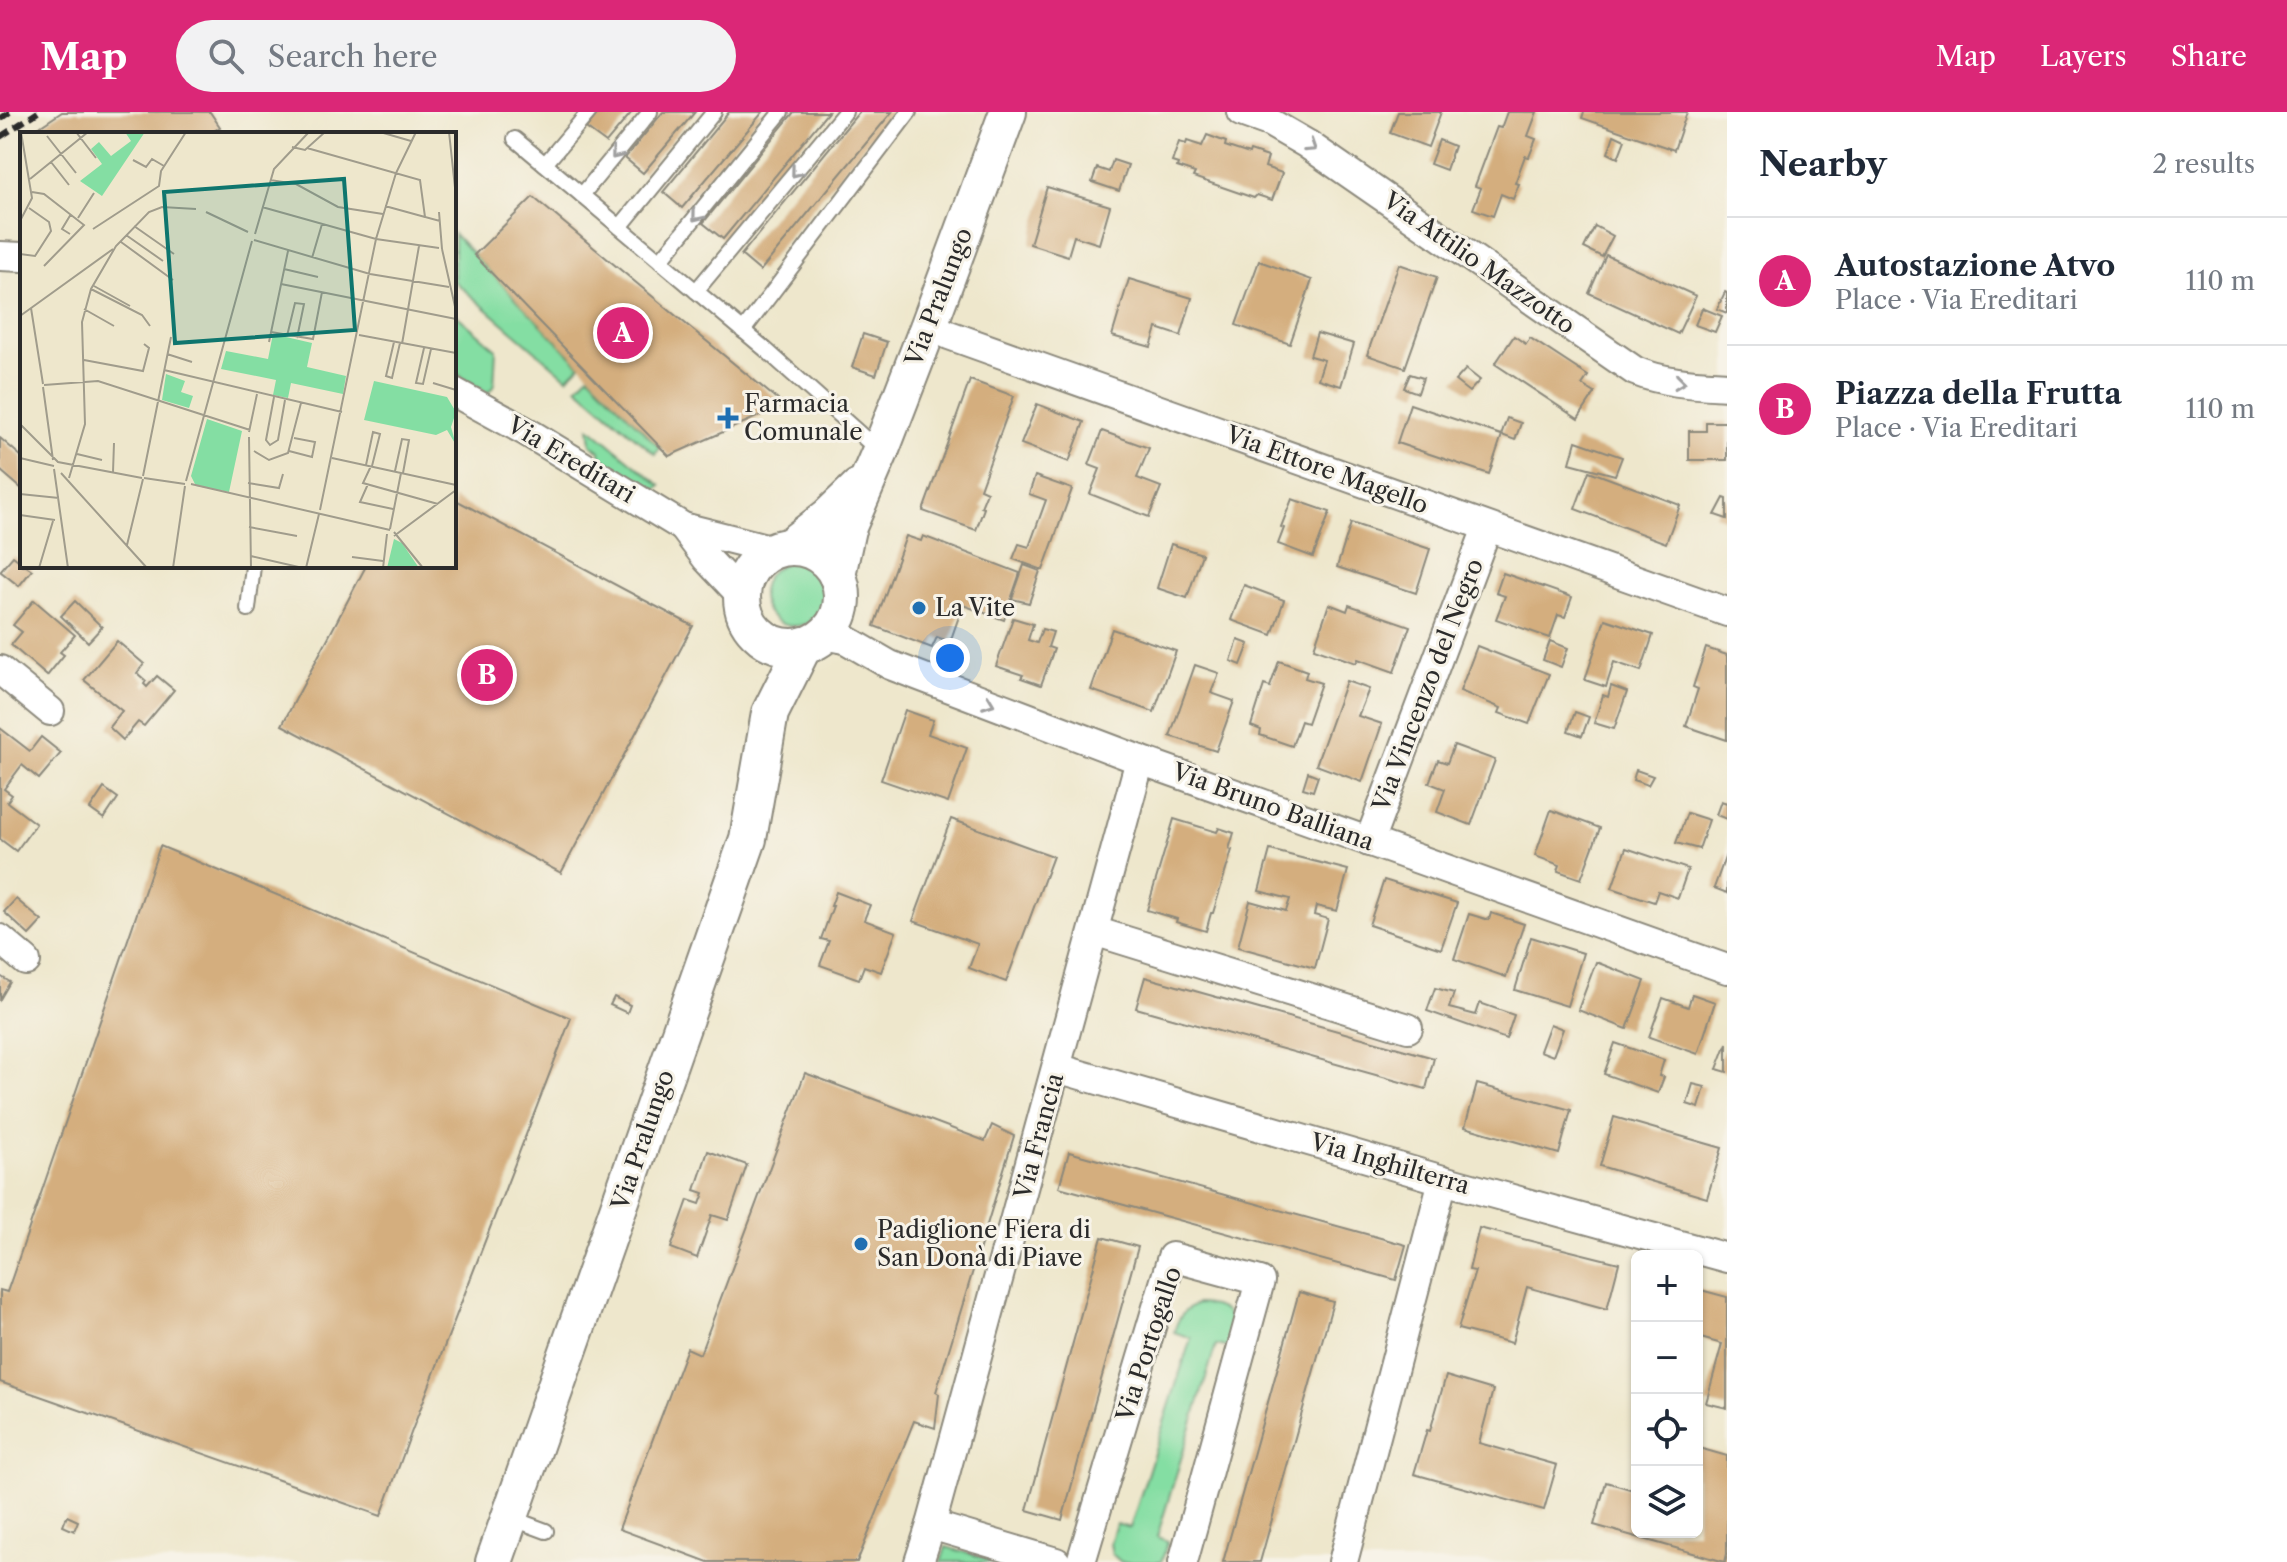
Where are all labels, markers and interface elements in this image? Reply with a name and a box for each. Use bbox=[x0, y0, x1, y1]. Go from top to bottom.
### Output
search box bbox=[176, 20, 736, 92]
text: Map bbox=[40, 33, 128, 80]
icon: search bbox=[204, 34, 248, 78]
text: Search here bbox=[268, 38, 438, 75]
text: Map bbox=[1936, 39, 1996, 73]
text: Layers bbox=[2040, 39, 2127, 73]
text: Share bbox=[2171, 39, 2247, 73]
inset map bbox=[20, 132, 456, 568]
one-way arrow bbox=[1302, 137, 1316, 152]
text: Nearby bbox=[1759, 143, 1887, 185]
one-way arrow bbox=[611, 145, 626, 159]
text: 2 results bbox=[2152, 148, 2255, 180]
one-way arrow bbox=[791, 163, 806, 177]
street label: Via Attilio Mazzotto bbox=[1377, 185, 1581, 340]
one-way arrow bbox=[692, 207, 707, 221]
street label: Via Pralungo bbox=[898, 223, 978, 371]
text: Autostazione Atvo bbox=[1835, 247, 2115, 284]
text: A bbox=[1775, 265, 1795, 297]
text: 110 m bbox=[2186, 265, 2255, 297]
text: Place · Via Ereditari bbox=[1835, 284, 2078, 316]
pin: A bbox=[597, 303, 649, 363]
one-way arrow bbox=[1674, 374, 1687, 391]
text: Piazza della Frutta bbox=[1835, 375, 2122, 412]
place label: Farmacia Comunale bbox=[744, 389, 863, 446]
text: B bbox=[1775, 393, 1795, 425]
text: 110 m bbox=[2186, 393, 2255, 425]
marker: Farmacia Comunale bbox=[719, 409, 737, 427]
street label: Via Ereditari bbox=[501, 410, 640, 509]
text: Place · Via Ereditari bbox=[1835, 412, 2078, 444]
street label: Via Ettore Magello bbox=[1221, 419, 1432, 520]
street label: Via Vincenzo del Negro bbox=[1366, 554, 1489, 816]
place label: La Vite bbox=[935, 593, 1015, 622]
marker: La Vite bbox=[910, 599, 928, 617]
your location bbox=[930, 638, 970, 678]
pin: B bbox=[461, 645, 513, 705]
one-way arrow bbox=[981, 693, 995, 710]
street label: Via Bruno Balliana bbox=[1167, 756, 1378, 857]
street label: Via Pralungo bbox=[605, 1066, 680, 1215]
street label: Via Francia bbox=[1008, 1069, 1069, 1203]
street label: Via Inghilterra bbox=[1306, 1127, 1473, 1200]
place label: Padiglione Fiera di San Donà di Piave bbox=[877, 1215, 1091, 1272]
marker: Padiglione Fiera di San Donà di Piave bbox=[852, 1235, 870, 1253]
map controls bbox=[1631, 1250, 1703, 1538]
button: + bbox=[1631, 1250, 1703, 1322]
street label: Via Portogallo bbox=[1110, 1263, 1187, 1426]
button: − bbox=[1631, 1322, 1703, 1394]
button: locate bbox=[1631, 1394, 1703, 1466]
button: layers bbox=[1631, 1466, 1703, 1538]

